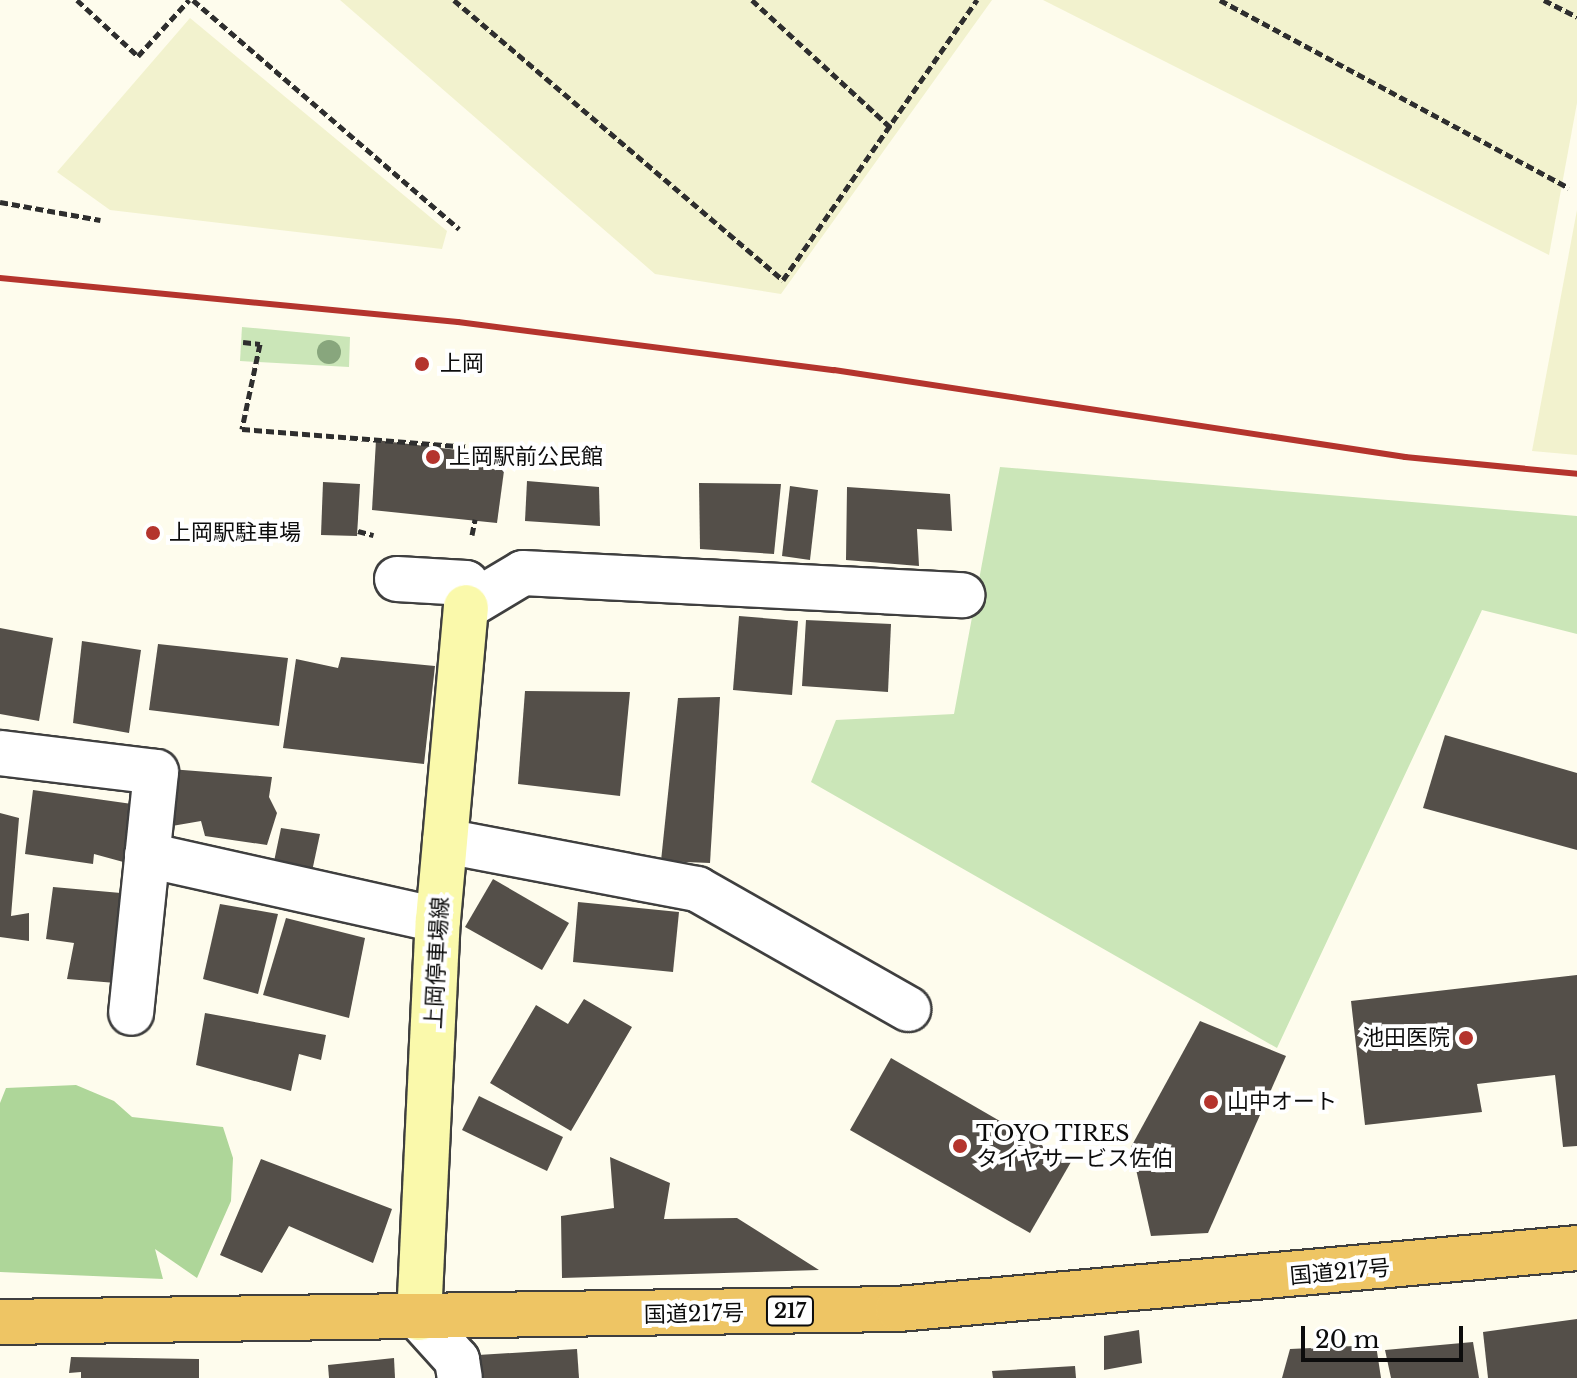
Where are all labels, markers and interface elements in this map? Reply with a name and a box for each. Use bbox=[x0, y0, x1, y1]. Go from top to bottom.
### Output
place label: 上岡 bbox=[440, 351, 484, 377]
marker: 上岡 bbox=[411, 353, 433, 375]
place label: 上岡駅前公民館 bbox=[449, 444, 603, 470]
marker: 上岡駅前公民館 bbox=[424, 448, 442, 466]
place label: 上岡駅駐車場 bbox=[169, 520, 301, 546]
marker: 上岡駅駐車場 bbox=[144, 524, 162, 542]
street label: 上岡停車場線 bbox=[420, 896, 454, 1030]
place label: 池田医院 bbox=[1362, 1025, 1450, 1051]
marker: 池田医院 bbox=[1457, 1029, 1475, 1047]
place label: 山中オート bbox=[1227, 1089, 1337, 1115]
marker: 山中オート bbox=[1202, 1093, 1220, 1111]
place label: TOYO TIRES タイヤサービス佐伯 bbox=[976, 1120, 1174, 1172]
marker: TOYO TIRES タイヤサービス佐伯 bbox=[951, 1137, 969, 1155]
street label: 国道217号 bbox=[1289, 1254, 1391, 1290]
road number: 217 bbox=[764, 1295, 816, 1327]
street label: 国道217号 bbox=[644, 1300, 744, 1328]
scale bar bbox=[1305, 1310, 1467, 1360]
text: 20 m bbox=[1315, 1325, 1380, 1354]

